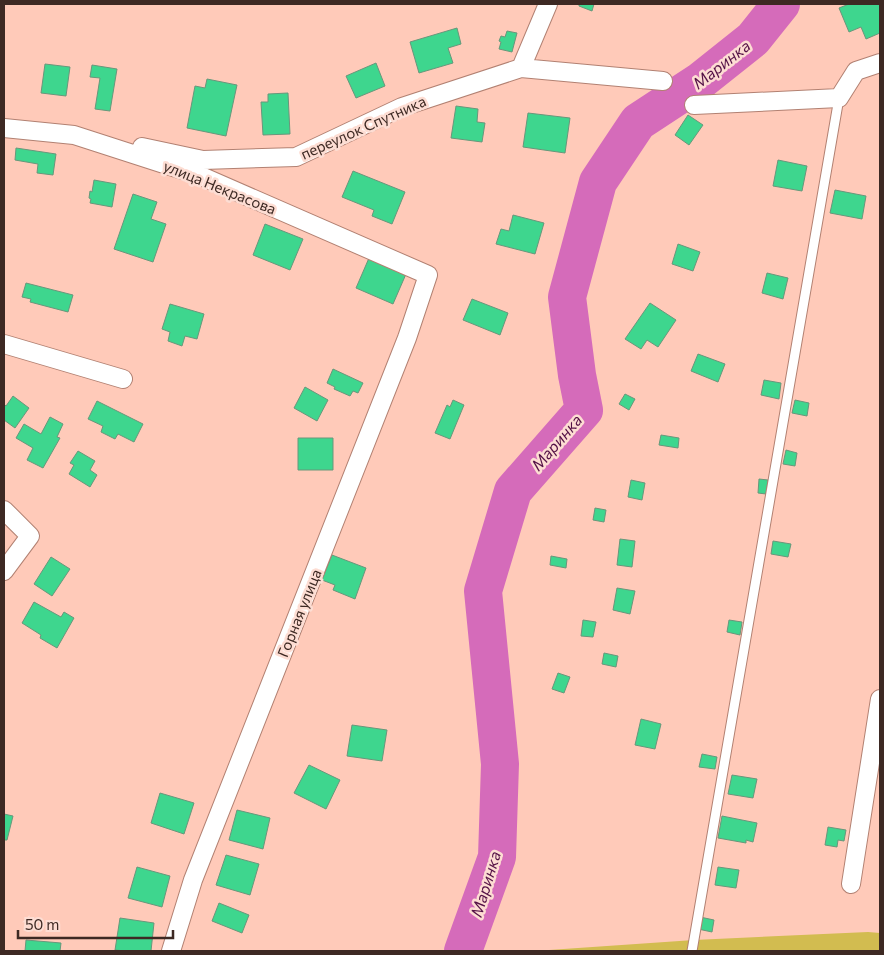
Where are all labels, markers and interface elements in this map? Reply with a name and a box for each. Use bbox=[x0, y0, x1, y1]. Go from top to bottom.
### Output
water label: Маринка bbox=[688, 36, 754, 92]
street label: переулок Спутника bbox=[298, 91, 428, 163]
street label: улица Некрасова bbox=[161, 156, 279, 218]
water label: Маринка bbox=[527, 410, 585, 474]
street label: Горная улица bbox=[273, 566, 325, 660]
water label: Маринка bbox=[466, 849, 504, 919]
scale bar bbox=[18, 908, 172, 940]
text: 50 m bbox=[25, 915, 59, 933]

